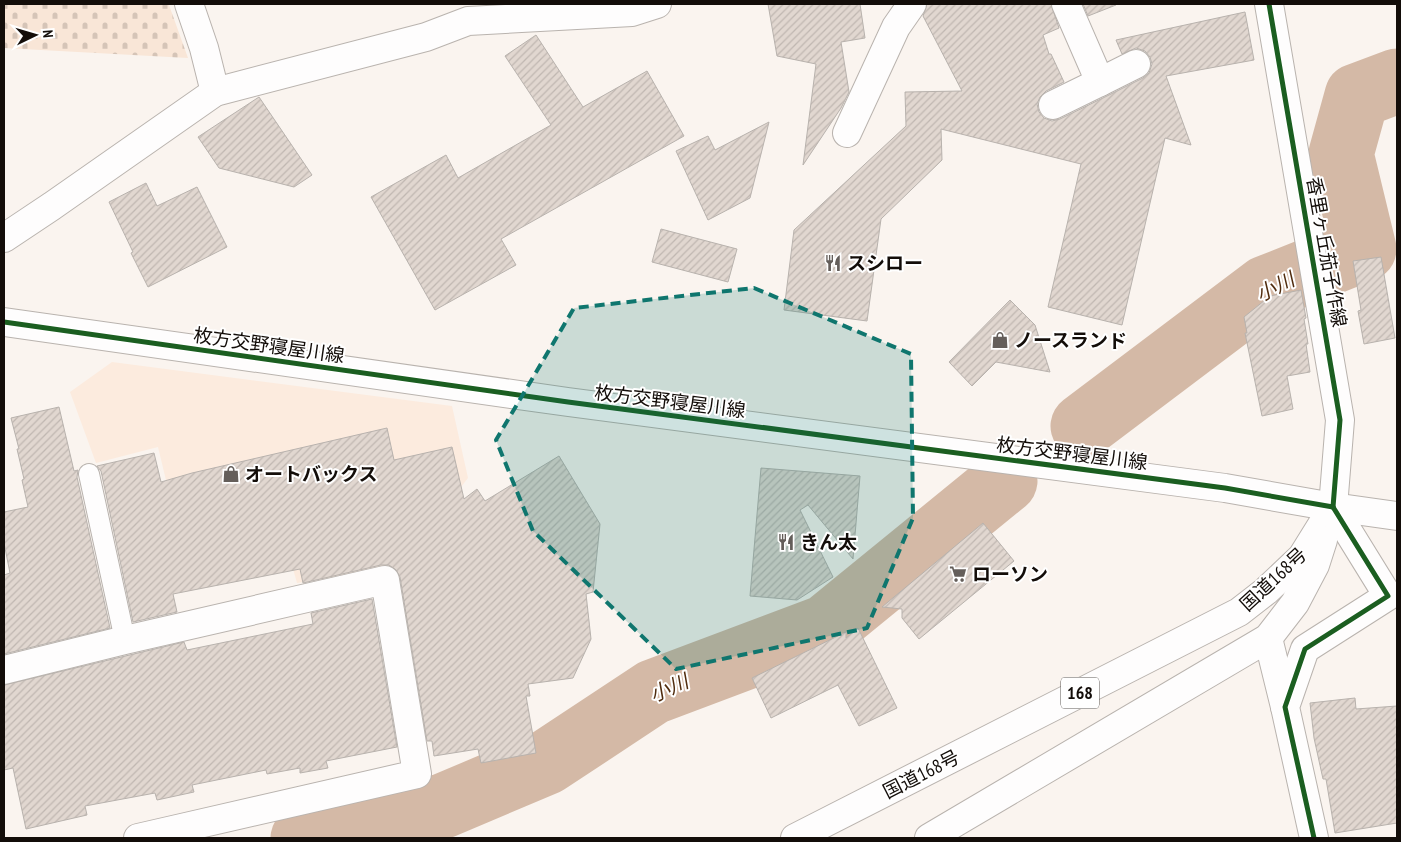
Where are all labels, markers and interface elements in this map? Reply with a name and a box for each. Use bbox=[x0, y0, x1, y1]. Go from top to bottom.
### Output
north arrow bbox=[10, 10, 60, 60]
text: N bbox=[39, 29, 57, 38]
street label: 香里ヶ丘茄子作線 bbox=[1302, 175, 1352, 329]
place label: スシロー bbox=[847, 251, 923, 275]
restaurant icon: スシロー bbox=[823, 253, 843, 273]
water label: 小川 bbox=[1251, 265, 1301, 308]
street label: 枚方交野寝屋川線 bbox=[192, 323, 346, 367]
place label: ノースランド bbox=[1014, 328, 1127, 352]
shop icon: ノースランド bbox=[990, 330, 1010, 350]
street label: 枚方交野寝屋川線 bbox=[593, 380, 747, 422]
street label: 枚方交野寝屋川線 bbox=[995, 432, 1149, 474]
place label: オートバックス bbox=[245, 462, 377, 486]
shop icon: オートバックス bbox=[221, 464, 241, 484]
place label: きん太 bbox=[800, 530, 857, 554]
restaurant icon: きん太 bbox=[776, 532, 796, 552]
street label: 国道168号 bbox=[1235, 542, 1311, 616]
place label: ローソン bbox=[972, 562, 1048, 586]
supermarket icon: ローソン bbox=[948, 564, 968, 584]
water label: 小川 bbox=[645, 667, 694, 708]
road number: 168 bbox=[1061, 678, 1099, 708]
street label: 国道168号 bbox=[879, 745, 963, 803]

